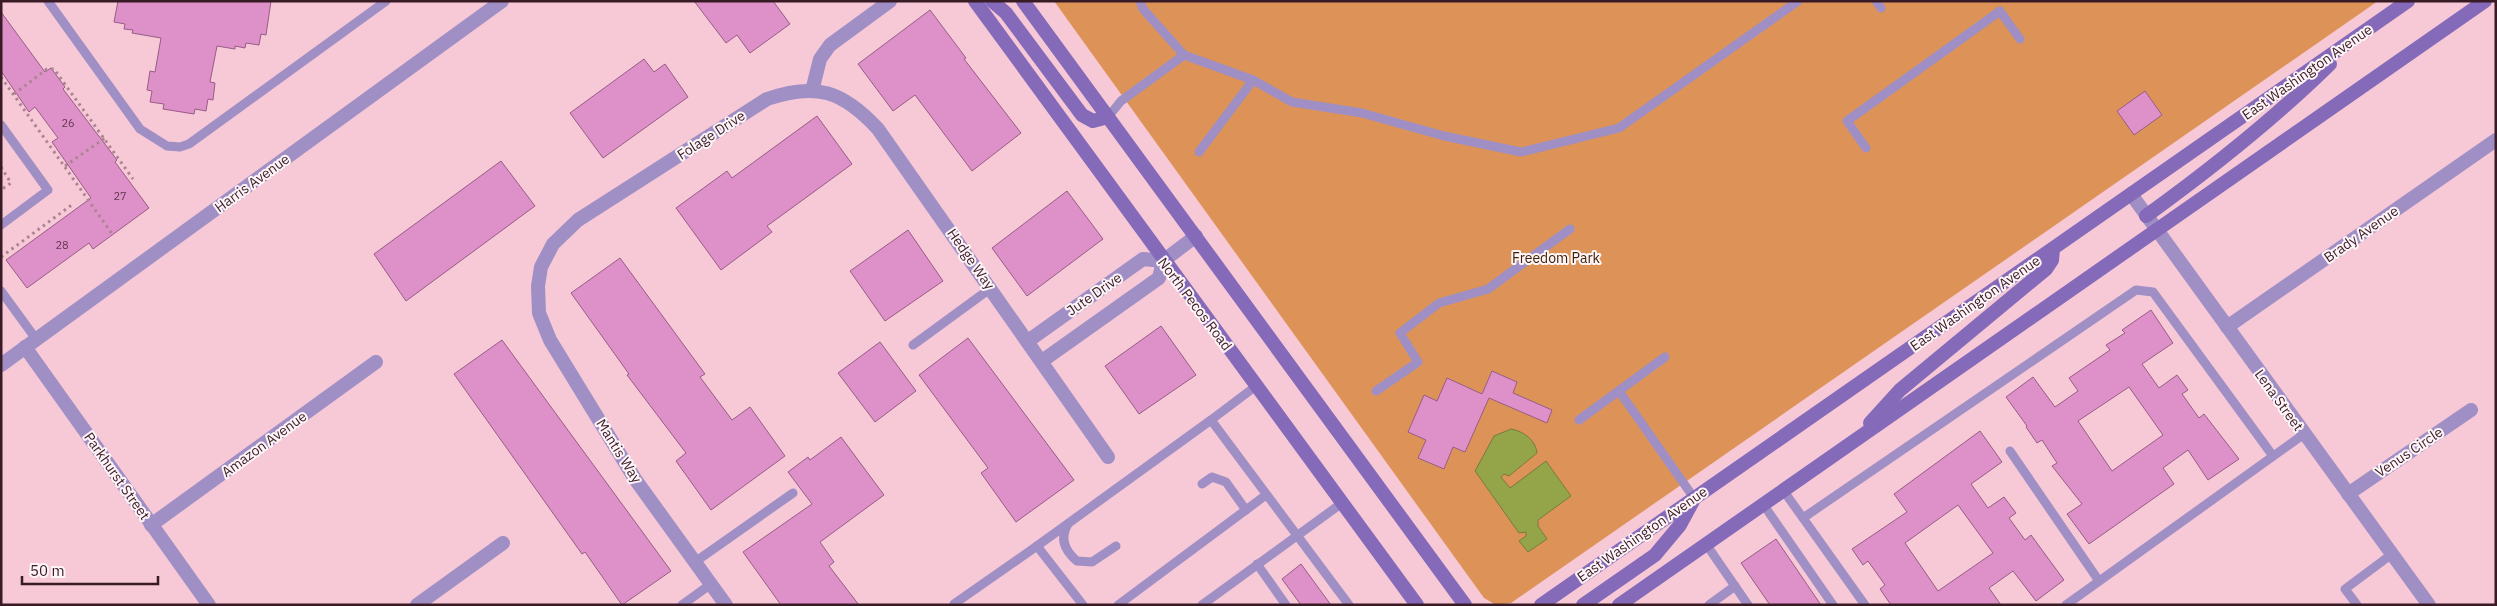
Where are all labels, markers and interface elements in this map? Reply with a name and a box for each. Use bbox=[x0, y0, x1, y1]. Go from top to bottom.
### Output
street label: East Washington Avenue bbox=[2238, 20, 2376, 124]
street label: Folage Drive bbox=[674, 106, 749, 164]
house number: 26 bbox=[61, 116, 75, 130]
street label: Harris Avenue bbox=[211, 150, 293, 216]
house number: 27 bbox=[113, 189, 127, 203]
street label: Brady Avenue bbox=[2320, 202, 2402, 266]
street label: Hedge Way bbox=[943, 225, 999, 293]
house number: 28 bbox=[55, 238, 69, 252]
park label: Freedom Park bbox=[1512, 249, 1601, 267]
street label: East Washington Avenue bbox=[1906, 251, 2044, 355]
street label: North Pecos Road bbox=[1154, 254, 1236, 354]
street label: Jute Drive bbox=[1063, 268, 1125, 320]
street label: Lena Street bbox=[2251, 366, 2307, 434]
street label: Amazon Avenue bbox=[218, 407, 310, 481]
street label: Mantis Way bbox=[592, 416, 646, 486]
street label: Venus Circle bbox=[2372, 423, 2446, 481]
street label: Parkhurst Street bbox=[80, 429, 154, 523]
street label: East Washington Avenue bbox=[1573, 482, 1711, 586]
scale bar bbox=[22, 554, 159, 586]
text: 50 m bbox=[30, 561, 65, 580]

